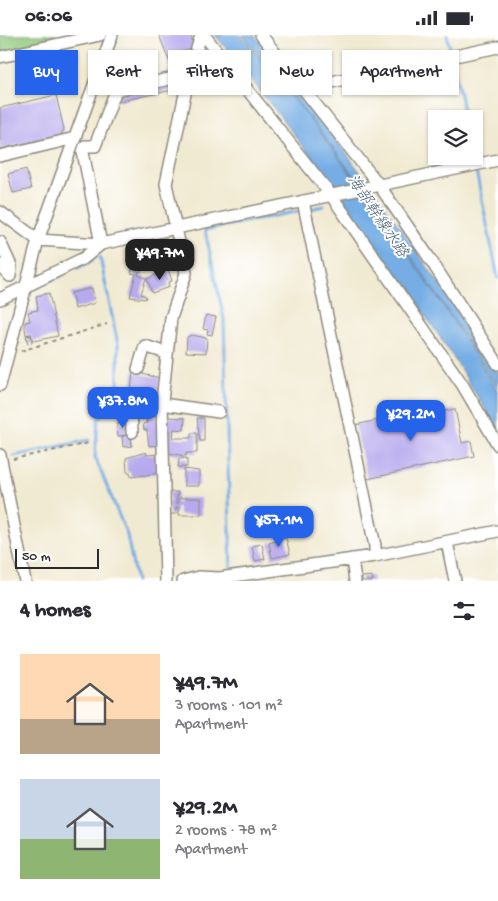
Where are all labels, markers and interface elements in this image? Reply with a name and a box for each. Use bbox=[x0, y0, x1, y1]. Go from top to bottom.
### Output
text: 06:06 bbox=[25, 6, 72, 29]
chip: Buy bbox=[15, 50, 78, 95]
chip: Rent bbox=[88, 50, 158, 95]
chip: Filters bbox=[168, 50, 251, 95]
chip: New bbox=[261, 50, 332, 95]
chip: Apartment bbox=[342, 50, 459, 95]
map controls bbox=[428, 110, 483, 165]
button: layers bbox=[428, 110, 483, 165]
water label: 海部幹線水路 bbox=[341, 171, 412, 263]
pin: ¥49.7M bbox=[119, 239, 201, 281]
text: ¥49.7M bbox=[136, 245, 184, 264]
pin: ¥37.8M bbox=[82, 387, 164, 429]
text: ¥37.8M bbox=[99, 393, 147, 412]
pin: ¥29.2M bbox=[370, 399, 452, 442]
text: ¥29.2M bbox=[387, 406, 435, 425]
pin: ¥57.1M bbox=[238, 505, 320, 548]
text: ¥57.1M bbox=[256, 512, 302, 531]
scale bar bbox=[15, 546, 99, 569]
text: 50 m bbox=[22, 549, 51, 566]
icon: filters bbox=[450, 597, 478, 625]
text: 4 homes bbox=[20, 599, 91, 624]
text: ¥49.7M bbox=[175, 672, 237, 697]
icon: home bbox=[60, 674, 120, 734]
text: 3 rooms · 101 m² bbox=[175, 697, 283, 716]
text: Apartment bbox=[175, 716, 247, 735]
text: ¥29.2M bbox=[175, 797, 237, 822]
icon: home bbox=[60, 799, 120, 859]
text: 2 rooms · 78 m² bbox=[175, 822, 277, 841]
text: Apartment bbox=[175, 841, 247, 860]

